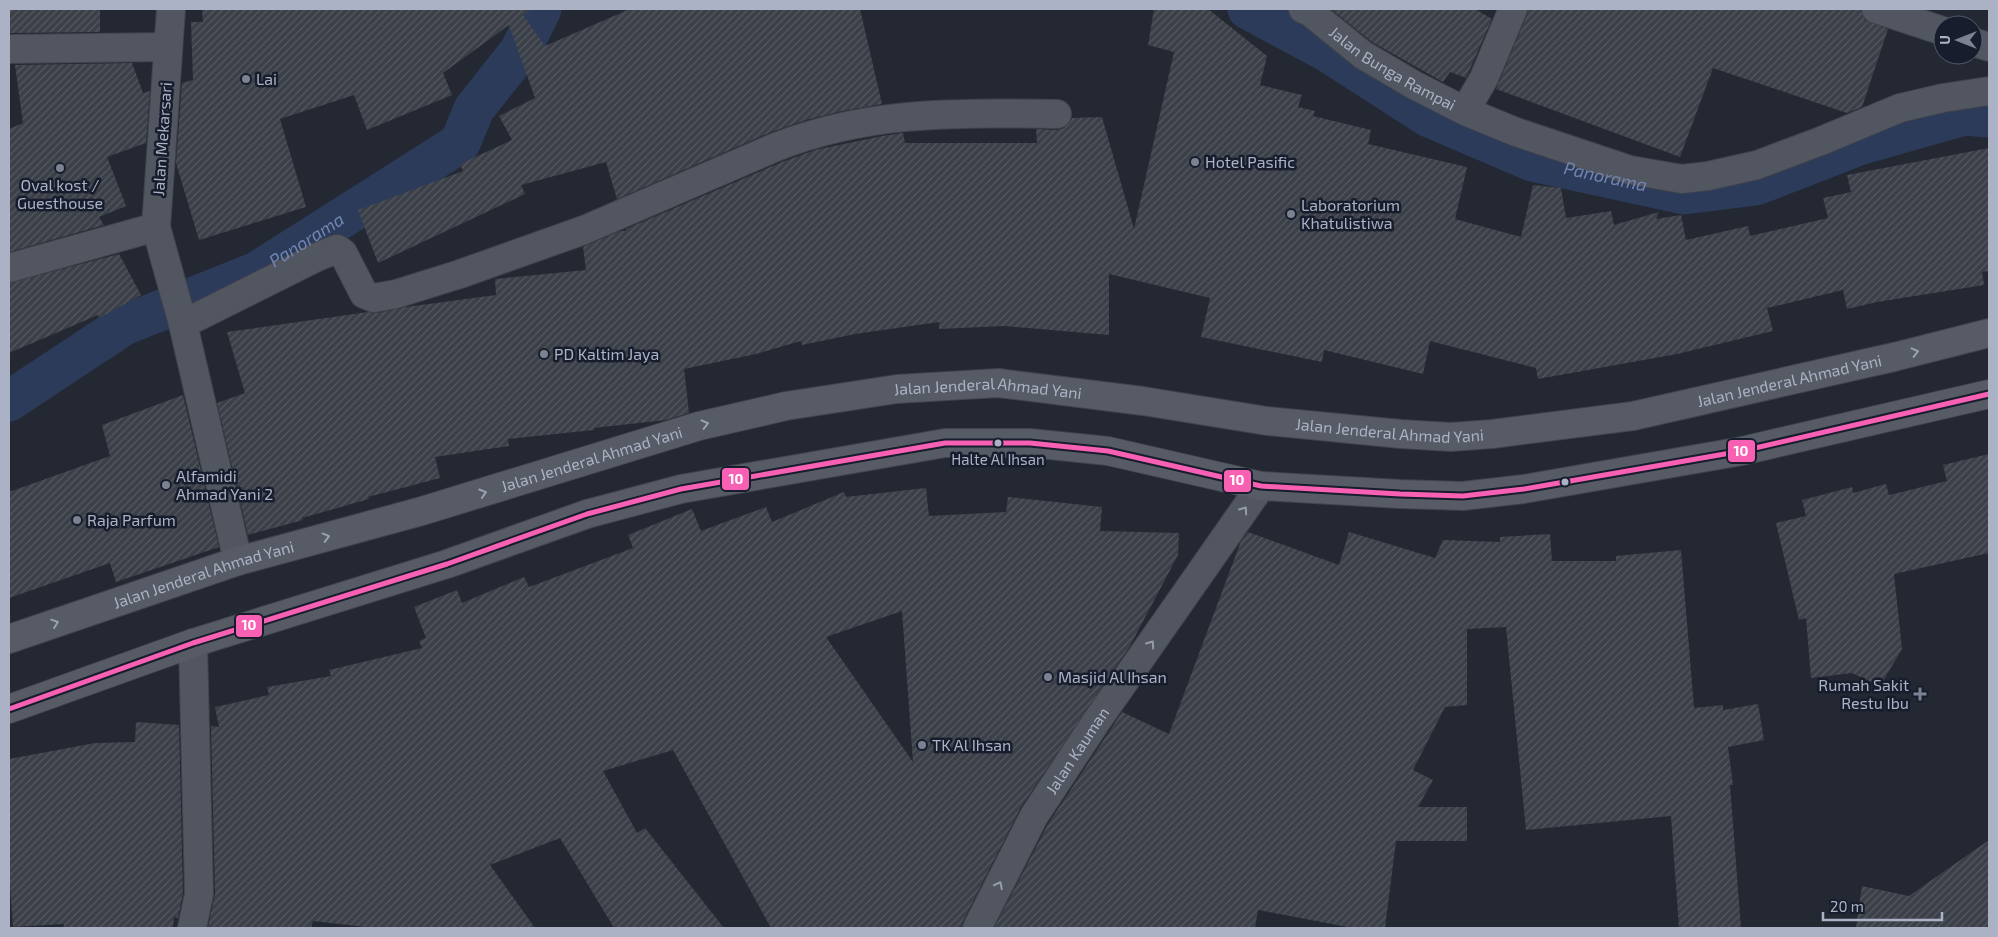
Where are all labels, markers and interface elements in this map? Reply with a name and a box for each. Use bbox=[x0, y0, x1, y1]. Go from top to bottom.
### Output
north arrow bbox=[1933, 15, 1983, 65]
street label: Jalan Bunga Rampai bbox=[1326, 22, 1459, 114]
text: U bbox=[1936, 35, 1953, 45]
place label: Lai bbox=[256, 69, 277, 88]
marker: Lai bbox=[240, 73, 252, 85]
street label: Jalan Mekarsari bbox=[148, 81, 175, 196]
place label: Hotel Pasific bbox=[1205, 152, 1295, 171]
marker: Hotel Pasific bbox=[1189, 156, 1201, 168]
water label: Panorama bbox=[1562, 156, 1649, 196]
marker: Oval kost / Guesthouse bbox=[54, 162, 66, 174]
place label: Oval kost / Guesthouse bbox=[17, 175, 103, 212]
place label: Laboratorium Khatulistiwa bbox=[1301, 195, 1400, 232]
water label: Panorama bbox=[265, 207, 348, 272]
marker: Laboratorium Khatulistiwa bbox=[1285, 208, 1297, 220]
place label: PD Kaltim Jaya bbox=[554, 344, 659, 363]
one-way arrow bbox=[1910, 347, 1919, 358]
marker: PD Kaltim Jaya bbox=[538, 348, 550, 360]
street label: Jalan Jenderal Ahmad Yani bbox=[1695, 350, 1883, 410]
street label: Jalan Jenderal Ahmad Yani bbox=[892, 373, 1083, 402]
street label: Jalan Jenderal Ahmad Yani bbox=[1295, 414, 1485, 446]
one-way arrow bbox=[700, 419, 709, 430]
street label: Jalan Jenderal Ahmad Yani bbox=[498, 422, 685, 495]
marker: Halte Al Ihsan bbox=[993, 438, 1003, 448]
line badge: 10 bbox=[1727, 439, 1756, 463]
text: 10 bbox=[1734, 442, 1749, 459]
place label: Halte Al Ihsan bbox=[951, 450, 1045, 468]
place label: Alfamidi Ahmad Yani 2 bbox=[176, 466, 273, 503]
line badge: 10 bbox=[721, 467, 750, 491]
line badge: 10 bbox=[1223, 469, 1252, 493]
text: 10 bbox=[729, 470, 744, 487]
text: 10 bbox=[1230, 471, 1245, 488]
unlabelled marker bbox=[1560, 477, 1570, 487]
marker: Alfamidi Ahmad Yani 2 bbox=[160, 479, 172, 491]
one-way arrow bbox=[478, 488, 486, 498]
one-way arrow bbox=[1238, 507, 1247, 516]
place label: Raja Parfum bbox=[87, 510, 176, 530]
marker: Raja Parfum bbox=[71, 514, 83, 526]
one-way arrow bbox=[322, 532, 331, 543]
street label: Jalan Jenderal Ahmad Yani bbox=[110, 536, 296, 612]
line badge: 10 bbox=[235, 614, 263, 638]
text: 10 bbox=[242, 616, 257, 633]
one-way arrow bbox=[50, 619, 59, 629]
one-way arrow bbox=[1145, 640, 1154, 650]
place label: Masjid Al Ihsan bbox=[1058, 667, 1167, 687]
marker: Masjid Al Ihsan bbox=[1042, 671, 1054, 683]
place label: Rumah Sakit Restu Ibu bbox=[1818, 675, 1909, 712]
marker: Rumah Sakit Restu Ibu bbox=[1913, 687, 1927, 701]
street label: Jalan Kauman bbox=[1041, 703, 1112, 797]
place label: TK Al Ihsan bbox=[932, 735, 1011, 754]
marker: TK Al Ihsan bbox=[916, 739, 928, 751]
one-way arrow bbox=[993, 881, 1004, 890]
scale bar bbox=[1823, 890, 1942, 922]
text: 20 m bbox=[1830, 897, 1864, 915]

